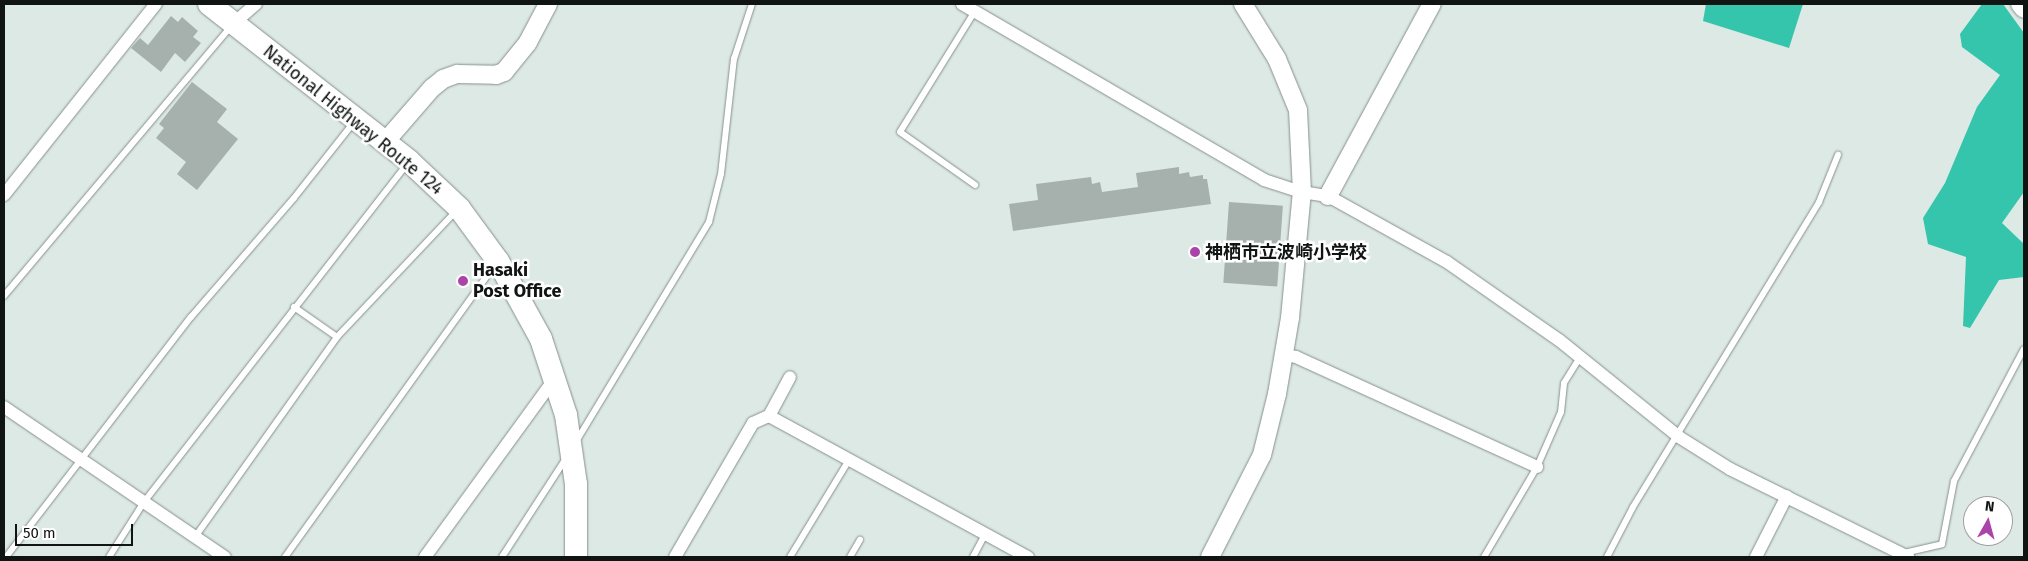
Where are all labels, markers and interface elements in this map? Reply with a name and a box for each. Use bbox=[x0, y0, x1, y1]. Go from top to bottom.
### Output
street label: National Highway Route 124 bbox=[259, 41, 447, 199]
place label: 神栖市立波崎小学校 bbox=[1205, 241, 1367, 263]
marker: 神栖市立波崎小学校 bbox=[1189, 246, 1201, 258]
place label: Hasaki Post Office bbox=[473, 260, 562, 302]
marker: Hasaki Post Office bbox=[457, 275, 469, 287]
north arrow bbox=[1963, 496, 2013, 546]
text: N bbox=[1984, 498, 1995, 516]
scale bar bbox=[18, 514, 135, 546]
text: 50 m bbox=[23, 524, 56, 542]

